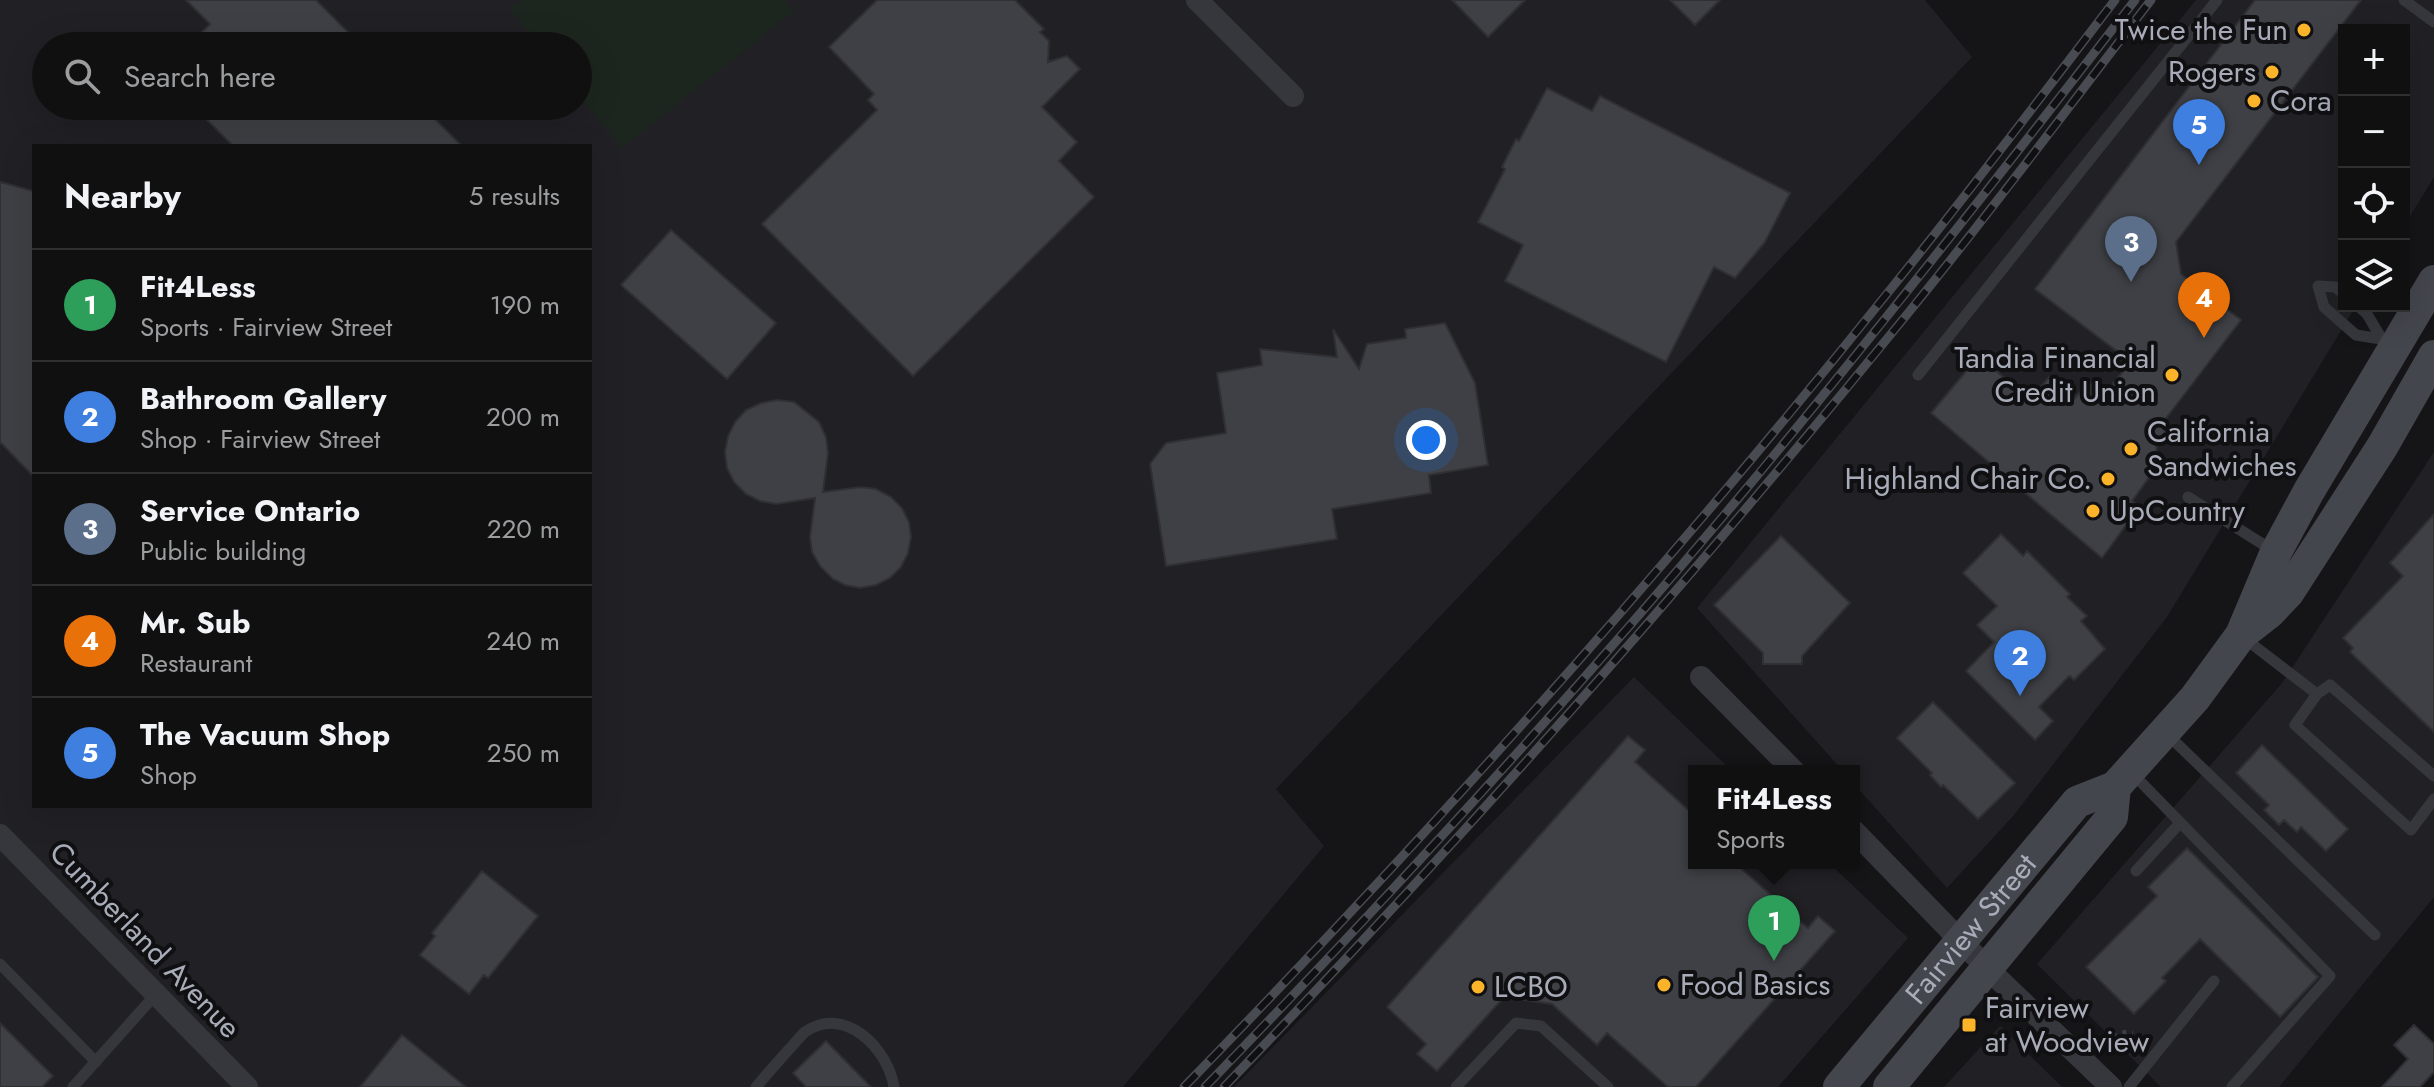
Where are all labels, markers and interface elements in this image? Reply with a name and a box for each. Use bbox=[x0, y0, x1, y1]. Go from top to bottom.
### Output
place label: Twice the Fun bbox=[2115, 8, 2288, 51]
marker: Twice the Fun bbox=[2295, 21, 2313, 39]
map controls bbox=[2338, 24, 2410, 312]
button: + bbox=[2338, 24, 2410, 96]
search box bbox=[32, 32, 592, 120]
place label: Rogers bbox=[2168, 50, 2256, 93]
icon: search bbox=[60, 54, 104, 98]
text: Search here bbox=[124, 55, 276, 98]
marker: Rogers bbox=[2263, 63, 2281, 81]
place label: Cora bbox=[2270, 79, 2332, 122]
marker: Cora bbox=[2245, 92, 2263, 110]
button: − bbox=[2338, 96, 2410, 168]
pin: 5 bbox=[2173, 99, 2225, 165]
button: locate bbox=[2338, 168, 2410, 240]
text: Nearby bbox=[64, 172, 181, 221]
text: 5 results bbox=[469, 177, 560, 215]
pin: 3 bbox=[2105, 216, 2157, 282]
button: layers bbox=[2338, 240, 2410, 312]
text: Fit4Less bbox=[140, 265, 256, 308]
pin: 4 bbox=[2178, 272, 2230, 338]
text: 1 bbox=[83, 286, 97, 324]
text: 190 m bbox=[490, 286, 560, 324]
text: Sports · Fairview Street bbox=[140, 308, 392, 346]
place label: Tandia Financial Credit Union bbox=[1954, 336, 2156, 413]
marker: Tandia Financial Credit Union bbox=[2163, 366, 2181, 384]
text: Bathroom Gallery bbox=[140, 377, 386, 420]
text: 2 bbox=[81, 398, 99, 436]
text: 200 m bbox=[486, 398, 560, 436]
place label: California Sandwiches bbox=[2147, 410, 2297, 487]
text: Shop · Fairview Street bbox=[140, 420, 380, 458]
your location bbox=[1406, 420, 1446, 460]
marker: California Sandwiches bbox=[2122, 440, 2140, 458]
place label: Highland Chair Co. bbox=[1844, 457, 2092, 500]
marker: Highland Chair Co. bbox=[2099, 470, 2117, 488]
text: Service Ontario bbox=[140, 489, 360, 532]
place label: UpCountry bbox=[2109, 489, 2246, 532]
marker: UpCountry bbox=[2084, 502, 2102, 520]
text: 3 bbox=[82, 510, 98, 548]
text: 220 m bbox=[487, 510, 560, 548]
text: Public building bbox=[140, 532, 306, 570]
text: Mr. Sub bbox=[140, 601, 250, 644]
text: 4 bbox=[81, 622, 99, 660]
text: 240 m bbox=[486, 622, 560, 660]
pin: 2 bbox=[1994, 630, 2046, 696]
text: Restaurant bbox=[140, 644, 252, 682]
text: The Vacuum Shop bbox=[140, 713, 390, 756]
text: 5 bbox=[82, 734, 98, 772]
text: 250 m bbox=[487, 734, 560, 772]
text: Shop bbox=[140, 756, 197, 794]
popup bbox=[1688, 765, 1860, 869]
text: Fit4Less bbox=[1716, 777, 1832, 820]
text: Sports bbox=[1716, 820, 1785, 858]
street label: Cumberland Avenue bbox=[40, 832, 251, 1048]
street label: Fairview Street bbox=[1895, 843, 2047, 1013]
pin: 1 bbox=[1748, 895, 1800, 961]
place label: Food Basics bbox=[1680, 963, 1830, 1006]
place label: LCBO bbox=[1494, 965, 1568, 1008]
marker: Food Basics bbox=[1655, 976, 1673, 994]
marker: LCBO bbox=[1469, 978, 1487, 996]
place label: Fairview at Woodview bbox=[1985, 986, 2150, 1063]
marker: Fairview at Woodview bbox=[1960, 1016, 1978, 1034]

